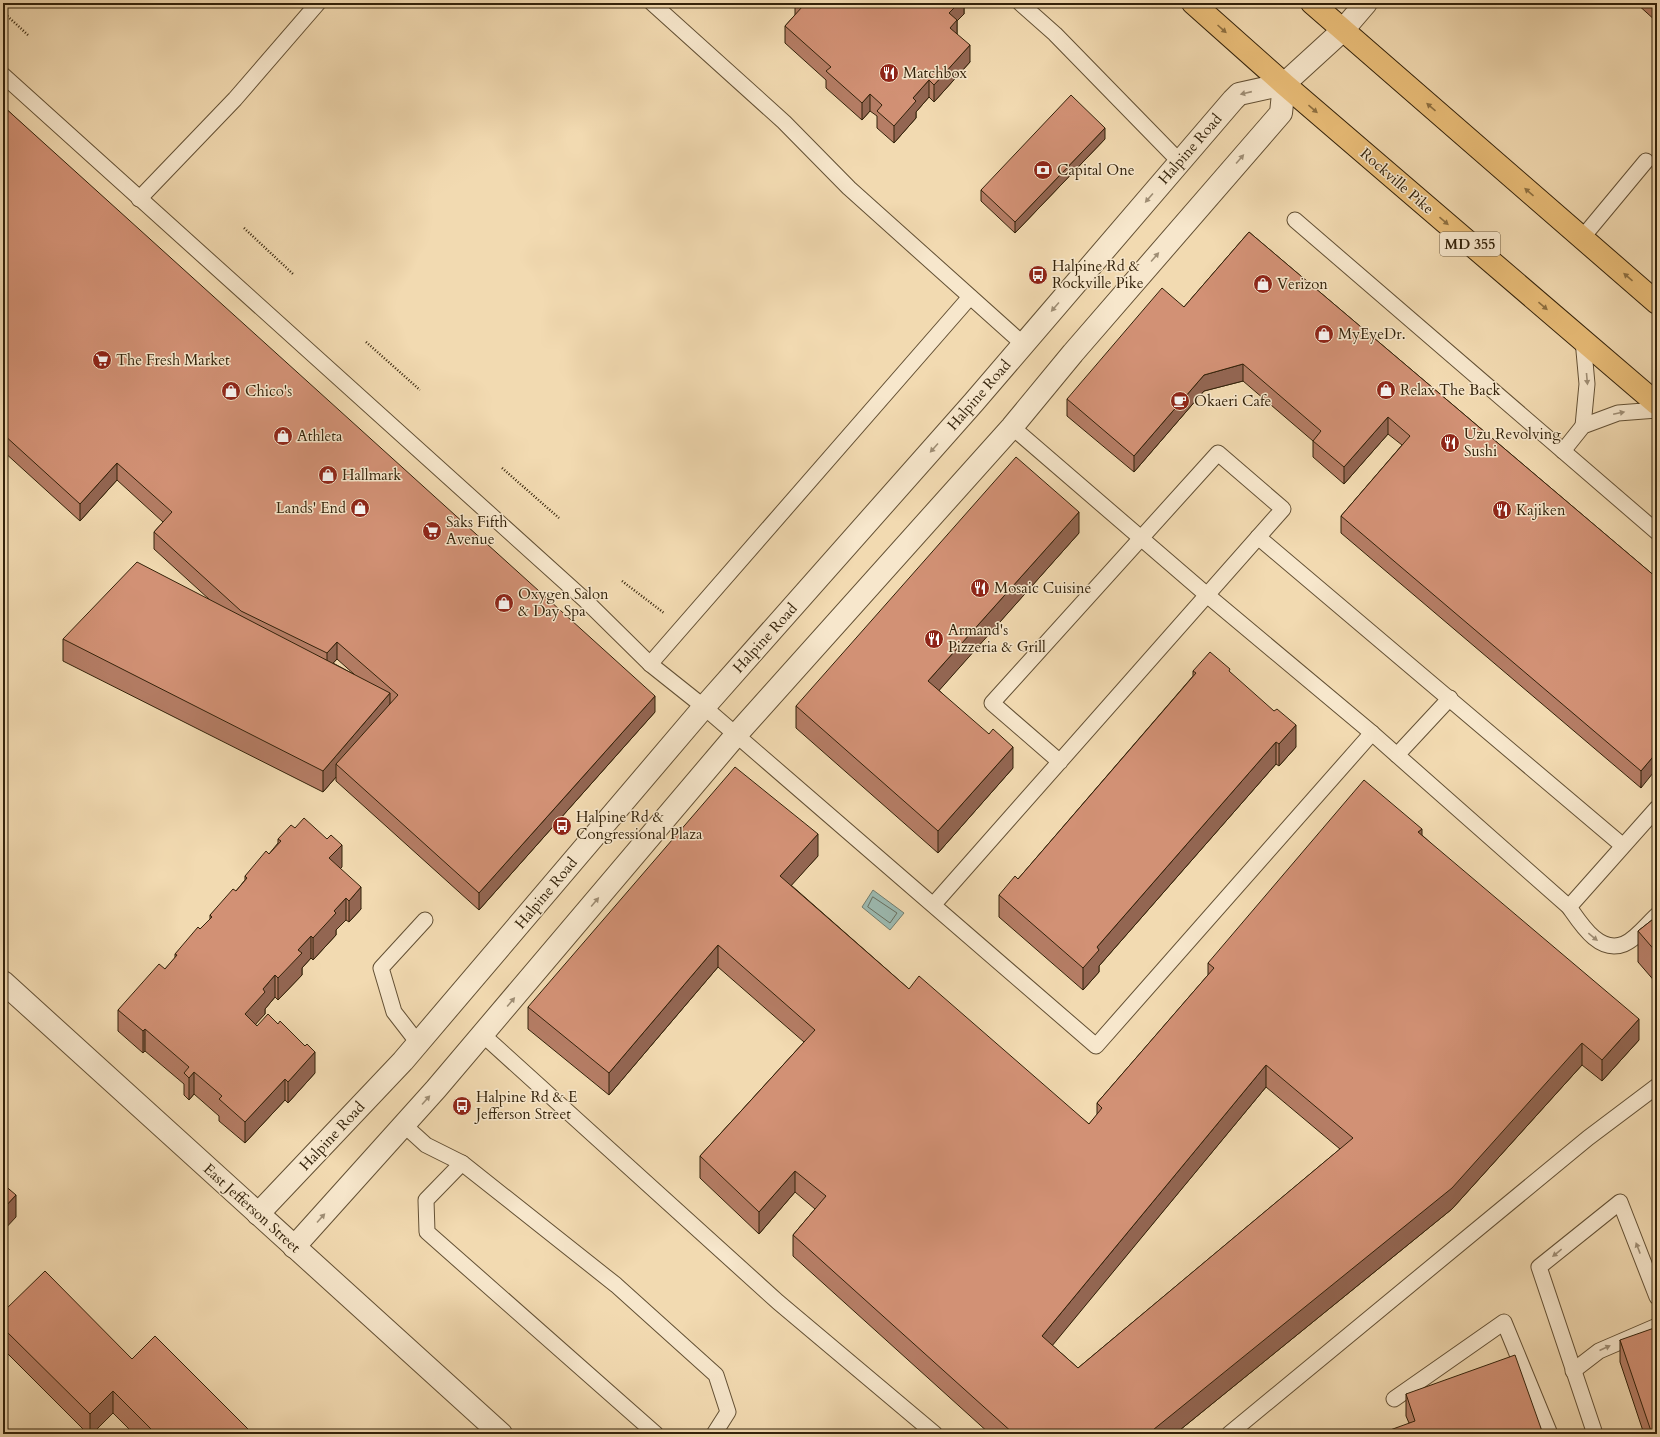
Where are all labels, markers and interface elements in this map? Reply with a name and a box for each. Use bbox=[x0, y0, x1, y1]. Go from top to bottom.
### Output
one-way arrow bbox=[1217, 24, 1227, 34]
restaurant icon: Matchbox bbox=[878, 62, 900, 84]
place label: Matchbox bbox=[903, 63, 968, 83]
one-way arrow bbox=[1240, 90, 1252, 96]
one-way arrow bbox=[1426, 103, 1436, 112]
one-way arrow bbox=[1308, 105, 1319, 114]
street label: Halpine Road bbox=[1154, 109, 1226, 189]
street label: Rockville Pike bbox=[1356, 143, 1438, 219]
one-way arrow bbox=[1235, 153, 1244, 164]
bank icon: Capital One bbox=[1032, 159, 1054, 181]
place label: Capital One bbox=[1057, 160, 1135, 180]
one-way arrow bbox=[1524, 188, 1535, 197]
one-way arrow bbox=[1144, 192, 1153, 203]
one-way arrow bbox=[1439, 217, 1449, 226]
road number: MD 355 bbox=[1440, 232, 1500, 256]
one-way arrow bbox=[1151, 252, 1160, 262]
place label: Halpine Rd & Rockville Pike bbox=[1052, 256, 1144, 293]
bus stop icon: Halpine Rd & Rockville Pike bbox=[1027, 264, 1049, 286]
shop icon: Verizon bbox=[1252, 273, 1274, 295]
one-way arrow bbox=[1622, 273, 1633, 282]
place label: Verizon bbox=[1277, 274, 1328, 294]
one-way arrow bbox=[1050, 301, 1059, 312]
one-way arrow bbox=[1537, 301, 1548, 310]
shop icon: MyEyeDr. bbox=[1313, 323, 1335, 345]
place label: MyEyeDr. bbox=[1338, 324, 1406, 344]
supermarket icon: The Fresh Market bbox=[91, 349, 113, 371]
place label: The Fresh Market bbox=[116, 350, 230, 370]
street label: Halpine Road bbox=[943, 355, 1015, 435]
one-way arrow bbox=[1583, 373, 1590, 385]
shop icon: Relax The Back bbox=[1375, 379, 1397, 401]
shop icon: Chico's bbox=[220, 380, 242, 402]
place label: Relax The Back bbox=[1400, 380, 1501, 400]
place label: Chico's bbox=[245, 381, 292, 401]
cafe icon: Okaeri Cafe bbox=[1169, 390, 1191, 412]
place label: Okaeri Cafe bbox=[1194, 391, 1272, 411]
one-way arrow bbox=[1612, 410, 1625, 416]
place label: Uzu Revolving Sushi bbox=[1464, 424, 1561, 461]
shop icon: Athleta bbox=[272, 425, 294, 447]
place label: Athleta bbox=[297, 426, 343, 446]
restaurant icon: Uzu Revolving Sushi bbox=[1439, 432, 1461, 454]
one-way arrow bbox=[929, 443, 938, 453]
shop icon: Hallmark bbox=[317, 464, 339, 486]
place label: Hallmark bbox=[342, 465, 401, 485]
shop icon: Lands' End bbox=[349, 497, 371, 519]
place label: Lands' End bbox=[276, 498, 346, 518]
restaurant icon: Kajiken bbox=[1491, 499, 1513, 521]
place label: Kajiken bbox=[1516, 500, 1566, 520]
place label: Saks Fifth Avenue bbox=[446, 512, 508, 549]
supermarket icon: Saks Fifth Avenue bbox=[421, 520, 443, 542]
restaurant icon: Mosaic Cuisine bbox=[969, 577, 991, 599]
place label: Mosaic Cuisine bbox=[994, 578, 1092, 598]
place label: Oxygen Salon & Day Spa bbox=[518, 584, 609, 621]
shop icon: Oxygen Salon & Day Spa bbox=[493, 592, 515, 614]
street label: Halpine Road bbox=[728, 599, 802, 677]
place label: Armand's Pizzeria & Grill bbox=[948, 620, 1046, 657]
restaurant icon: Armand's Pizzeria & Grill bbox=[923, 628, 945, 650]
place label: Halpine Rd & Congressional Plaza bbox=[576, 807, 703, 844]
bus stop icon: Halpine Rd & Congressional Plaza bbox=[551, 815, 573, 837]
street label: Halpine Road bbox=[510, 853, 582, 933]
one-way arrow bbox=[590, 897, 599, 908]
one-way arrow bbox=[1588, 932, 1599, 941]
one-way arrow bbox=[506, 996, 515, 1007]
place label: Halpine Rd & E Jefferson Street bbox=[474, 1087, 577, 1124]
one-way arrow bbox=[421, 1095, 431, 1105]
bus stop icon: Halpine Rd & E Jefferson Street bbox=[451, 1095, 473, 1117]
street label: Halpine Road bbox=[295, 1097, 369, 1175]
street label: East Jefferson Street bbox=[199, 1159, 305, 1257]
one-way arrow bbox=[316, 1213, 325, 1223]
one-way arrow bbox=[1634, 1241, 1640, 1253]
one-way arrow bbox=[1552, 1248, 1563, 1257]
one-way arrow bbox=[1599, 1345, 1611, 1351]

